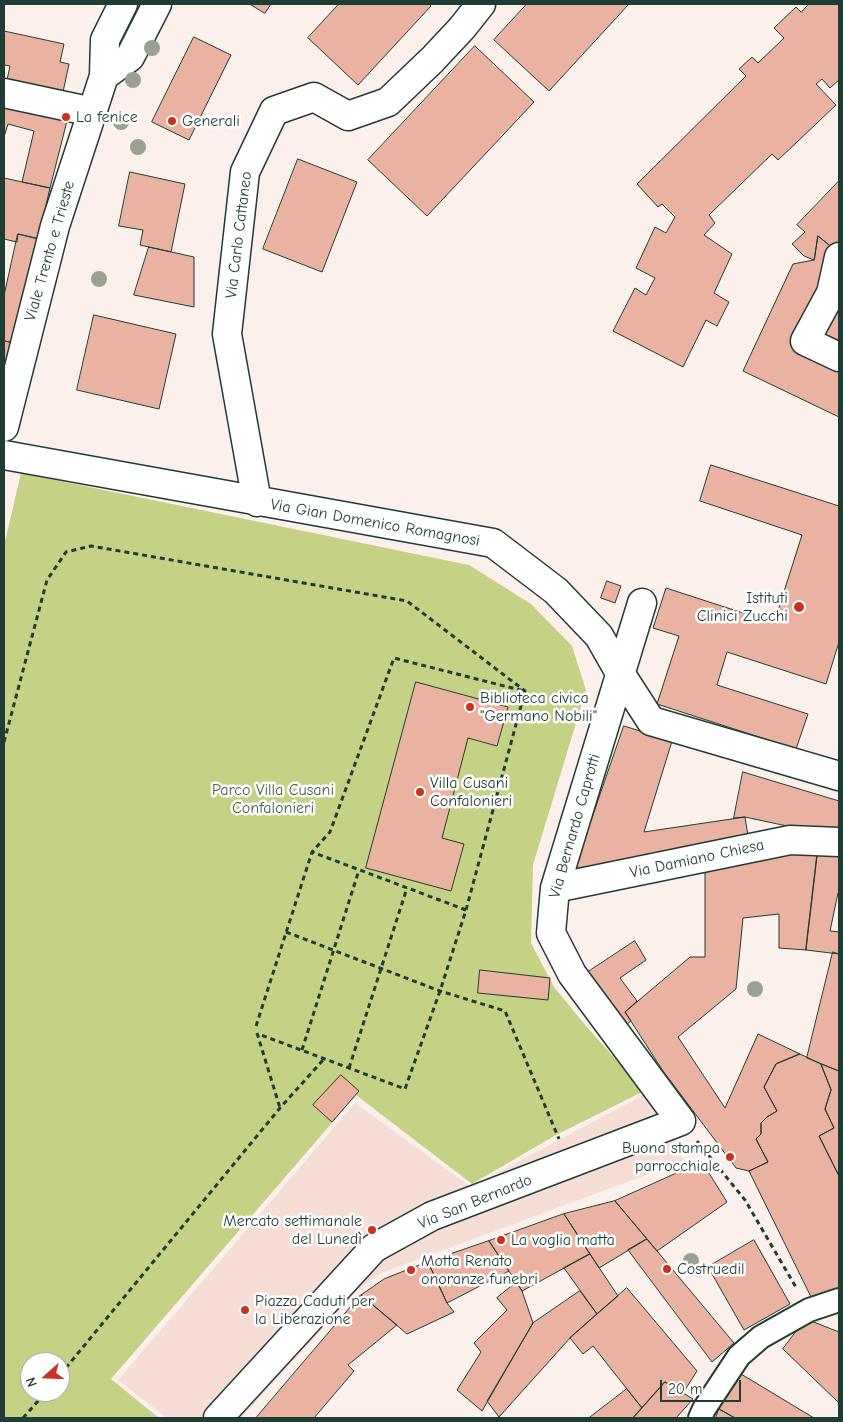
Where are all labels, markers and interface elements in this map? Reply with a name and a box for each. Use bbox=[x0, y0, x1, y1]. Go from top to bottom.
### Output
place label: La fenice bbox=[76, 107, 138, 127]
marker: La fenice bbox=[60, 111, 72, 123]
place label: Generali bbox=[182, 111, 240, 131]
marker: Generali bbox=[166, 115, 178, 127]
street label: Via Carlo Cattaneo bbox=[222, 170, 256, 300]
street label: Viale Trento e Trieste bbox=[21, 179, 79, 323]
street label: Via Gian Domenico Romagnosi bbox=[269, 495, 481, 551]
place label: Istituti Clinici Zucchi bbox=[697, 588, 788, 626]
marker: Istituti Clinici Zucchi bbox=[792, 600, 806, 614]
place label: Biblioteca civica "Germano Nobili" bbox=[480, 688, 597, 726]
marker: Biblioteca civica "Germano Nobili" bbox=[464, 701, 476, 713]
street label: Via Bernardo Caprotti bbox=[545, 752, 605, 900]
place label: Villa Cusani Confalonieri bbox=[430, 773, 512, 811]
park label: Parco Villa Cusani Confalonieri bbox=[212, 780, 334, 818]
marker: Villa Cusani Confalonieri bbox=[414, 786, 426, 798]
street label: Via Damiano Chiesa bbox=[628, 835, 766, 883]
place label: Buona stampa parrocchiale bbox=[622, 1138, 720, 1176]
marker: Buona stampa parrocchiale bbox=[724, 1151, 736, 1163]
street label: Via San Bernardo bbox=[415, 1170, 535, 1234]
place label: Mercato settimanale del Lunedì bbox=[223, 1211, 362, 1249]
marker: Mercato settimanale del Lunedì bbox=[366, 1224, 378, 1236]
place label: La voglia matta bbox=[511, 1230, 615, 1250]
marker: La voglia matta bbox=[495, 1234, 507, 1246]
place label: Motta Renato onoranze funebri bbox=[421, 1251, 538, 1289]
place label: Costruedil bbox=[677, 1259, 745, 1279]
marker: Costruedil bbox=[661, 1263, 673, 1275]
marker: Motta Renato onoranze funebri bbox=[405, 1264, 417, 1276]
place label: Piazza Caduti per la Liberazione bbox=[255, 1291, 374, 1329]
marker: Piazza Caduti per la Liberazione bbox=[239, 1304, 251, 1316]
north arrow bbox=[20, 1352, 70, 1402]
scale bar bbox=[663, 1370, 744, 1402]
text: N bbox=[22, 1375, 41, 1389]
text: 20 m bbox=[668, 1380, 702, 1398]

